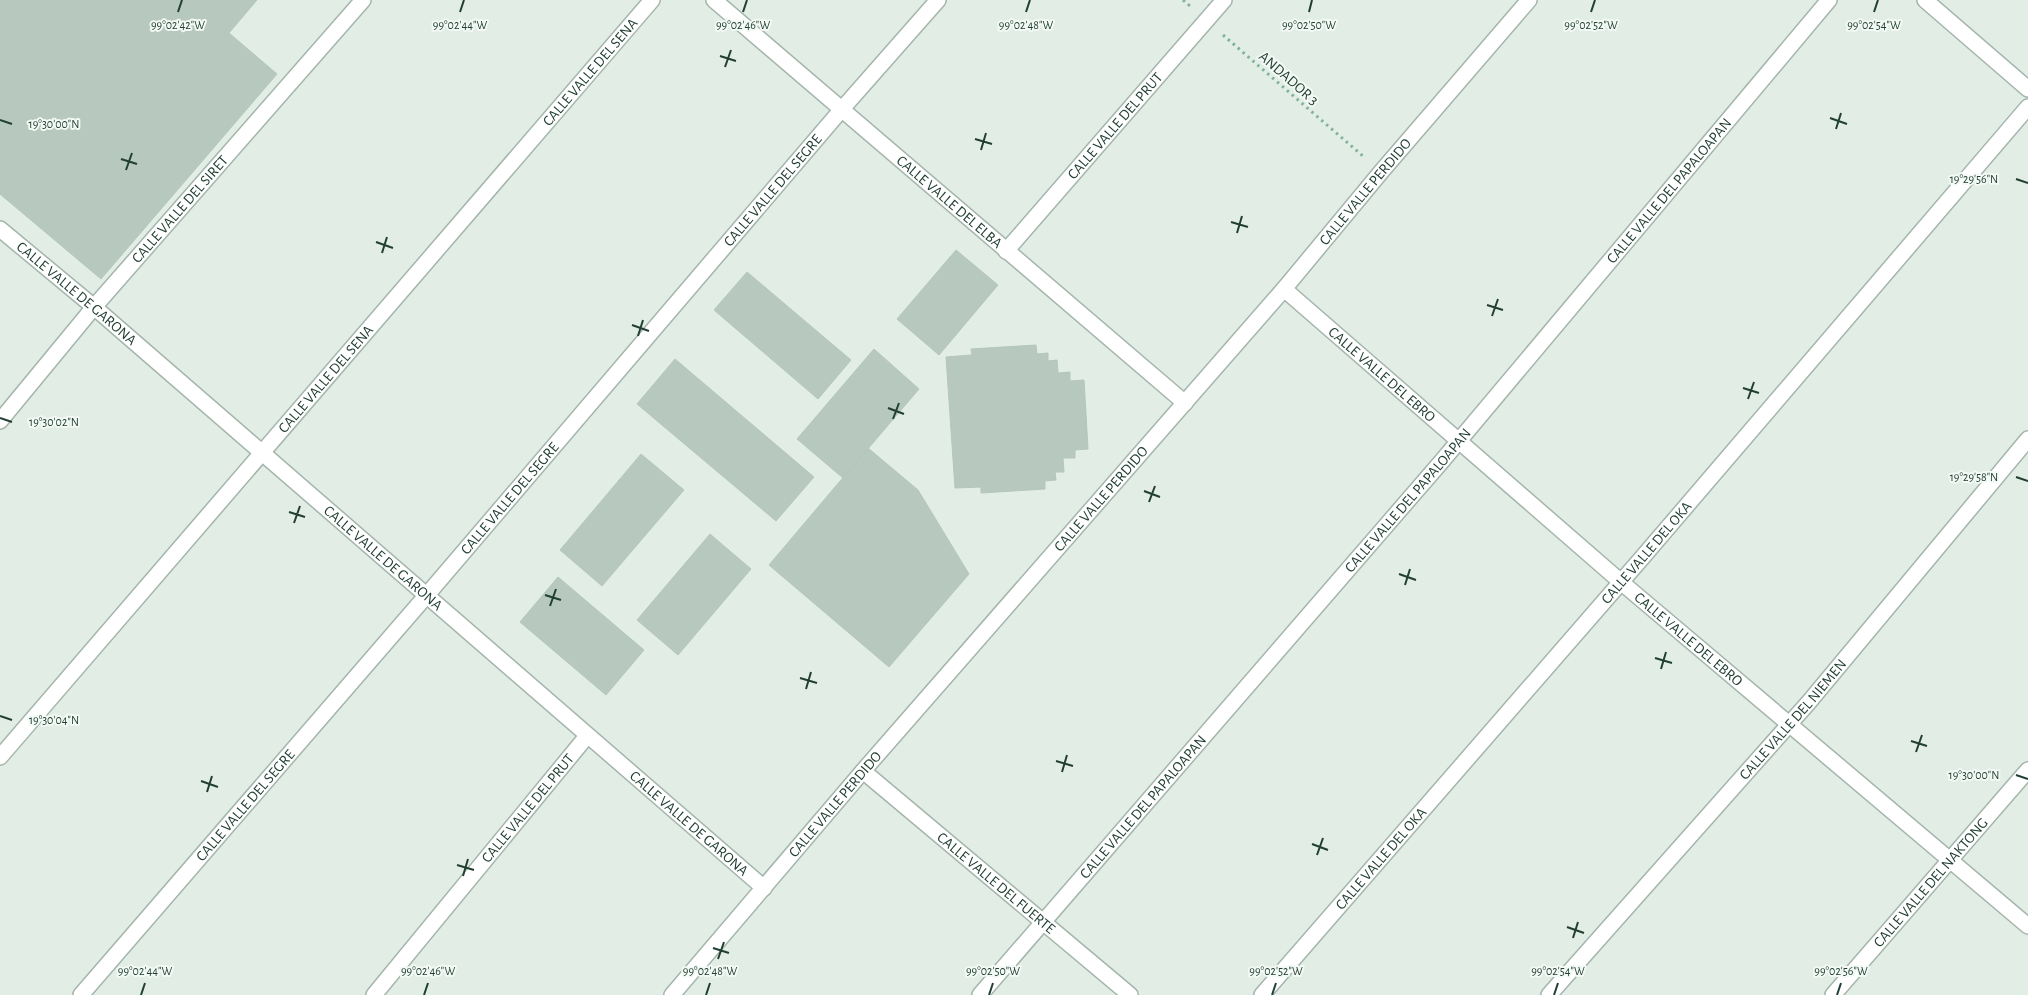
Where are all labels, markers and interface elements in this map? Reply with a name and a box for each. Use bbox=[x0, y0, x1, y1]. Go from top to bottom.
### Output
street label: CALLE VALLE DEL SENA bbox=[540, 15, 641, 129]
text: 99°02'42"W bbox=[151, 19, 205, 31]
text: 99°02'44"W bbox=[433, 19, 487, 31]
text: 99°02'46"W bbox=[716, 19, 770, 31]
text: 99°02'48"W bbox=[999, 19, 1053, 31]
text: 99°02'50"W bbox=[1282, 19, 1336, 31]
text: 99°02'52"W bbox=[1564, 19, 1618, 31]
text: 99°02'54"W bbox=[1847, 19, 1901, 31]
street label: ANDADOR 3 bbox=[1256, 49, 1321, 108]
street label: CALLE VALLE DEL PRUT bbox=[1065, 69, 1166, 182]
street label: CALLE VALLE DEL PAPALOAPAN bbox=[1604, 116, 1734, 267]
text: 19°30'00"N bbox=[29, 118, 79, 130]
street label: CALLE VALLE DEL SEGRE bbox=[721, 132, 825, 250]
street label: CALLE VALLE PERDIDO bbox=[1317, 136, 1414, 248]
street label: CALLE VALLE DEL SIRET bbox=[129, 152, 232, 266]
street label: CALLE VALLE DEL ELBA bbox=[894, 153, 1005, 251]
text: 19°29'56"N bbox=[1950, 173, 1998, 185]
street label: CALLE VALLE DE GARONA bbox=[14, 239, 139, 348]
street label: CALLE VALLE DEL SENA bbox=[276, 322, 377, 436]
street label: CALLE VALLE DEL EBRO bbox=[1325, 324, 1438, 425]
text: 19°30'02"N bbox=[29, 416, 79, 428]
street label: CALLE VALLE DEL PAPALOAPAN bbox=[1342, 426, 1474, 575]
street label: CALLE VALLE DEL SEGRE bbox=[458, 440, 562, 557]
street label: CALLE VALLE PERDIDO bbox=[1052, 444, 1151, 554]
text: 19°29'58"N bbox=[1950, 471, 1998, 483]
street label: CALLE VALLE DEL OKA bbox=[1599, 499, 1695, 607]
street label: CALLE VALLE DE GARONA bbox=[321, 503, 445, 614]
street label: CALLE VALLE DEL EBRO bbox=[1631, 590, 1745, 689]
street label: CALLE VALLE DEL NIEMEN bbox=[1737, 656, 1849, 783]
text: 19°30'04"N bbox=[29, 714, 79, 726]
street label: CALLE VALLE DEL PAPALOAPAN bbox=[1077, 732, 1209, 882]
street label: CALLE VALLE DEL SEGRE bbox=[193, 747, 298, 864]
street label: CALLE VALLE PERDIDO bbox=[786, 749, 885, 860]
street label: CALLE VALLE DEL PRUT bbox=[479, 751, 577, 866]
street label: CALLE VALLE DE GARONA bbox=[627, 768, 751, 879]
text: 19°30'00"N bbox=[1949, 769, 1999, 781]
street label: CALLE VALLE DEL OKA bbox=[1333, 805, 1430, 913]
street label: CALLE VALLE DEL NAKTONG bbox=[1871, 815, 1991, 950]
street label: CALLE VALLE DEL FUERTE bbox=[934, 830, 1058, 937]
text: 99°02'44"W bbox=[118, 965, 172, 977]
text: 99°02'46"W bbox=[401, 965, 455, 977]
text: 99°02'48"W bbox=[683, 965, 737, 977]
text: 99°02'50"W bbox=[966, 965, 1020, 977]
text: 99°02'52"W bbox=[1249, 965, 1303, 977]
text: 99°02'54"W bbox=[1531, 965, 1585, 977]
text: 99°02'56"W bbox=[1814, 965, 1868, 977]

